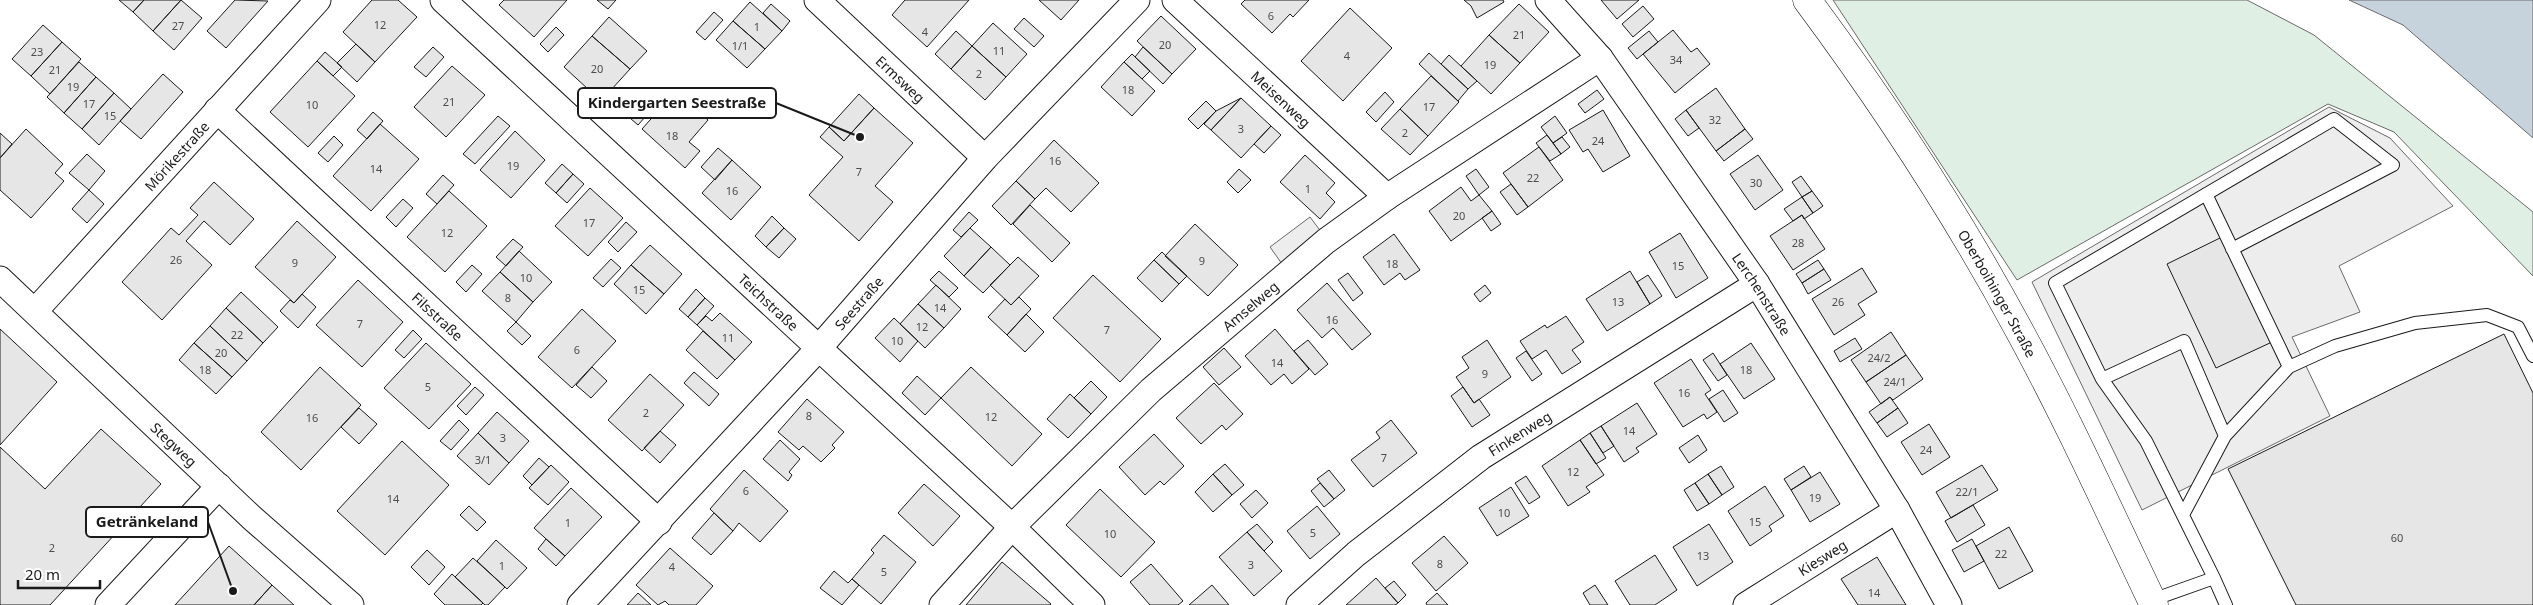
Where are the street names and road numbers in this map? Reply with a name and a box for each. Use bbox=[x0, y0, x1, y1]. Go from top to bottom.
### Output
street label: Ermsweg bbox=[872, 51, 929, 107]
street label: Meisenweg bbox=[1247, 66, 1315, 131]
street label: Mörikestraße bbox=[140, 117, 213, 195]
street label: Oberboihinger Straße bbox=[1954, 226, 2041, 360]
street label: Lerchenstraße bbox=[1728, 249, 1796, 339]
street label: Teichstraße bbox=[735, 269, 803, 334]
street label: Seestraße bbox=[830, 272, 887, 334]
street label: Amselweg bbox=[1218, 276, 1282, 335]
street label: Filsstraße bbox=[408, 287, 468, 344]
street label: Finkenweg bbox=[1484, 406, 1555, 460]
street label: Stegweg bbox=[147, 418, 201, 471]
street label: Kiesweg bbox=[1794, 535, 1850, 580]

